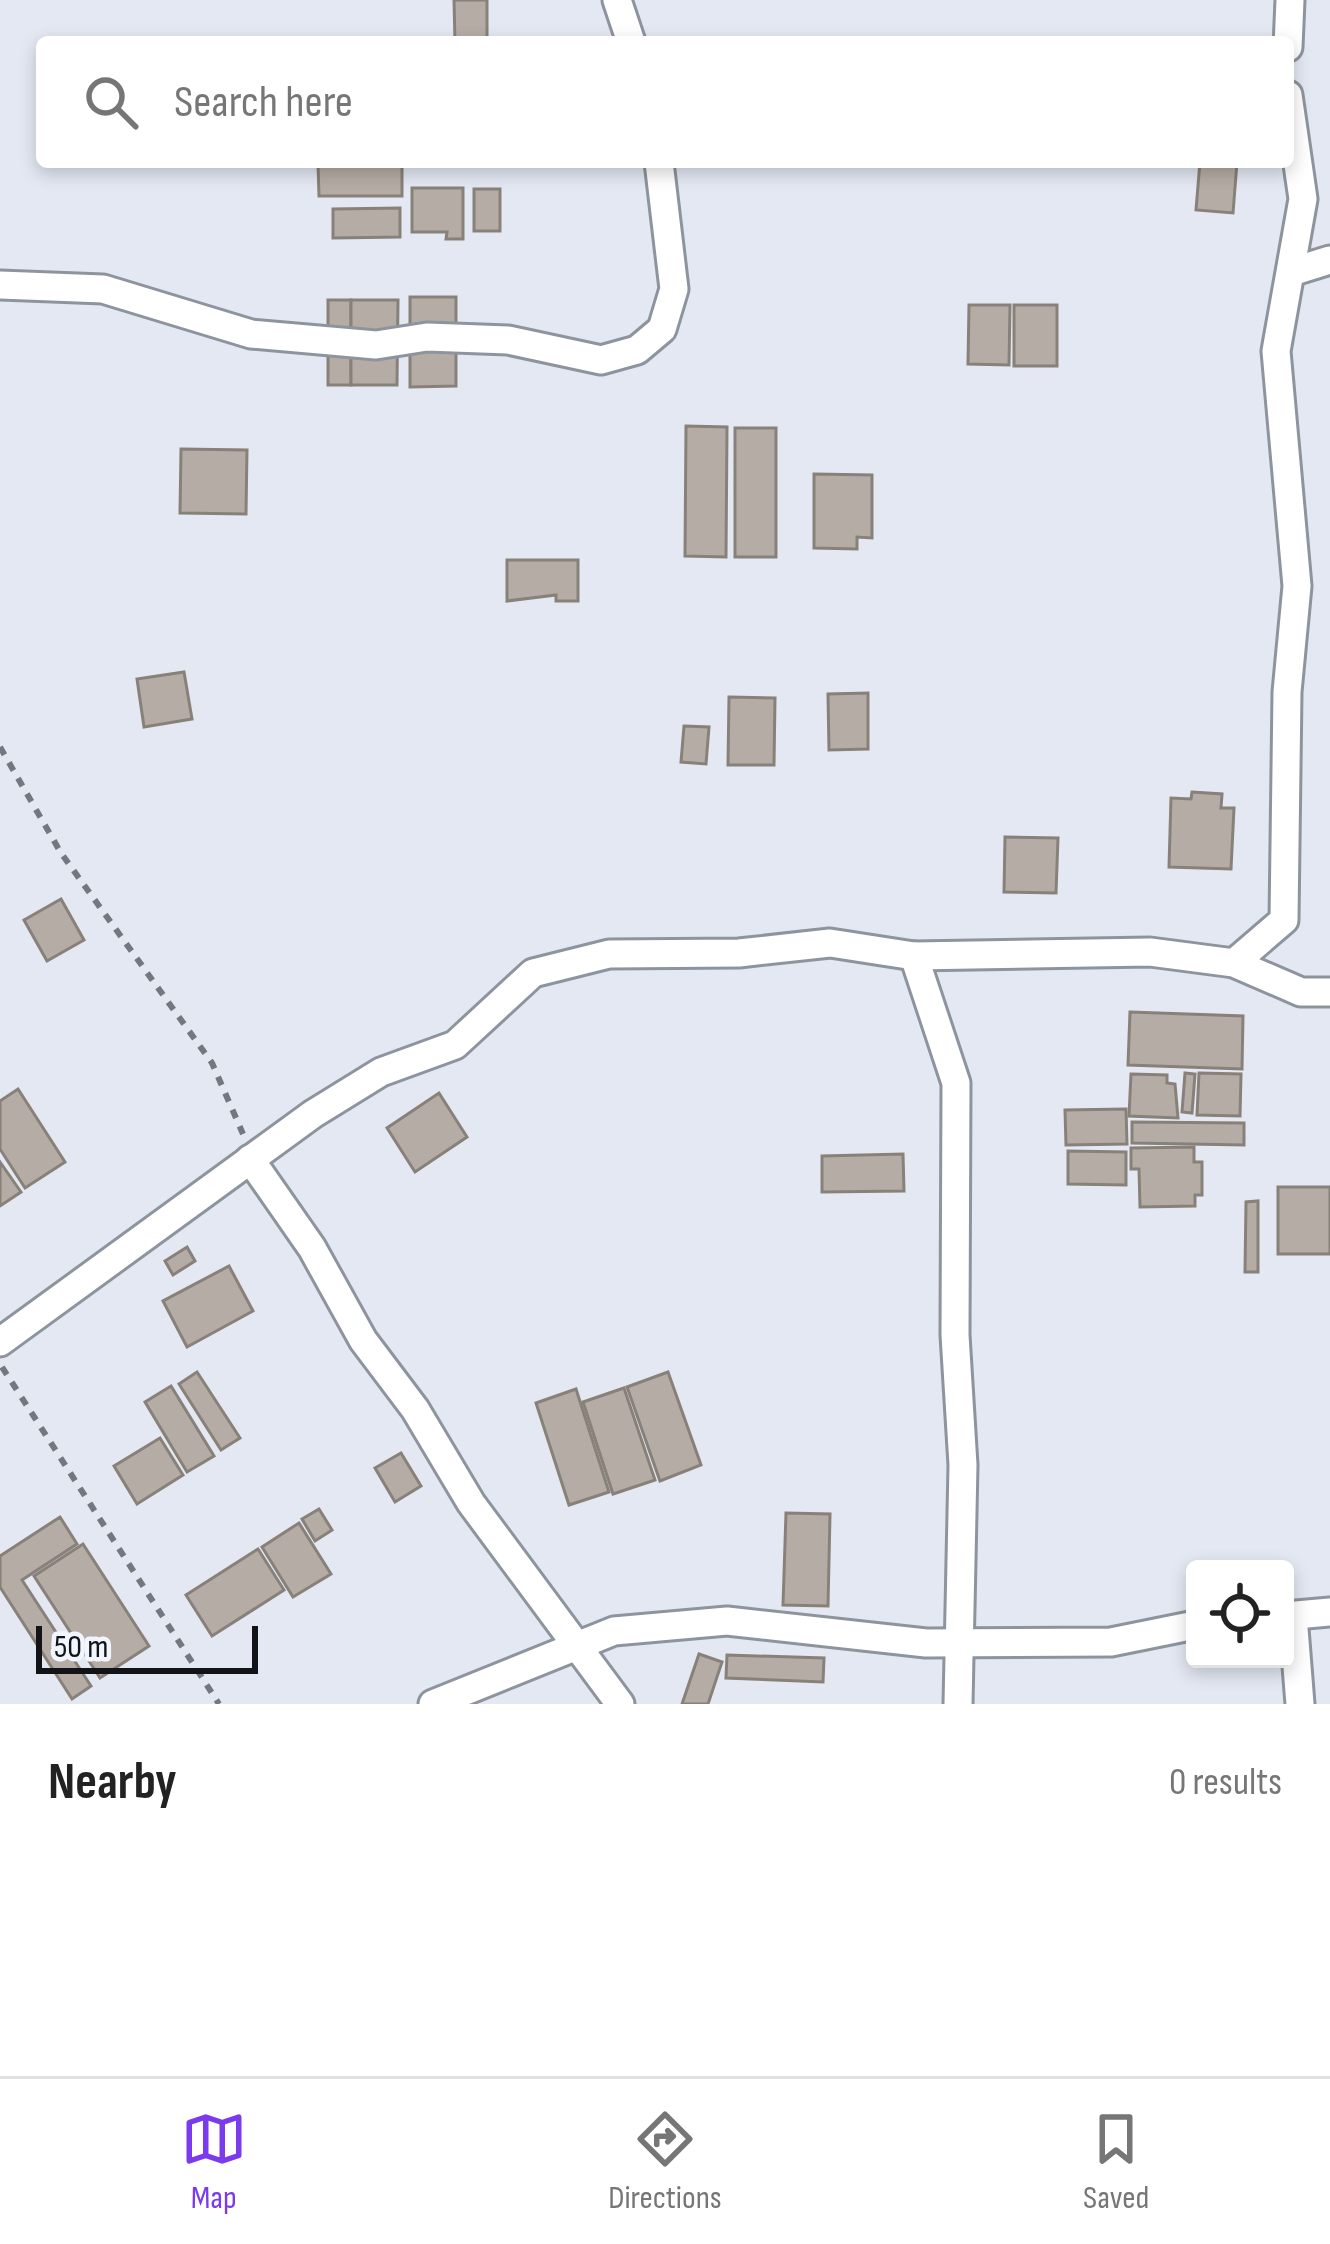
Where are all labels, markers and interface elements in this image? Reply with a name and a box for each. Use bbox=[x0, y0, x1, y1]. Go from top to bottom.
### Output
search box bbox=[36, 36, 1294, 168]
icon: search bbox=[78, 69, 144, 135]
text: Search here bbox=[174, 75, 353, 130]
map controls bbox=[1186, 1560, 1294, 1668]
button: locate bbox=[1186, 1560, 1294, 1668]
scale bar bbox=[36, 1620, 258, 1673]
text: 50 m bbox=[54, 1627, 108, 1667]
text: Nearby bbox=[48, 1752, 177, 1813]
text: 0 results bbox=[1169, 1759, 1282, 1806]
tab: Map bbox=[181, 2106, 247, 2218]
tab: Directions bbox=[608, 2106, 722, 2218]
tab: Saved bbox=[1083, 2106, 1149, 2218]

